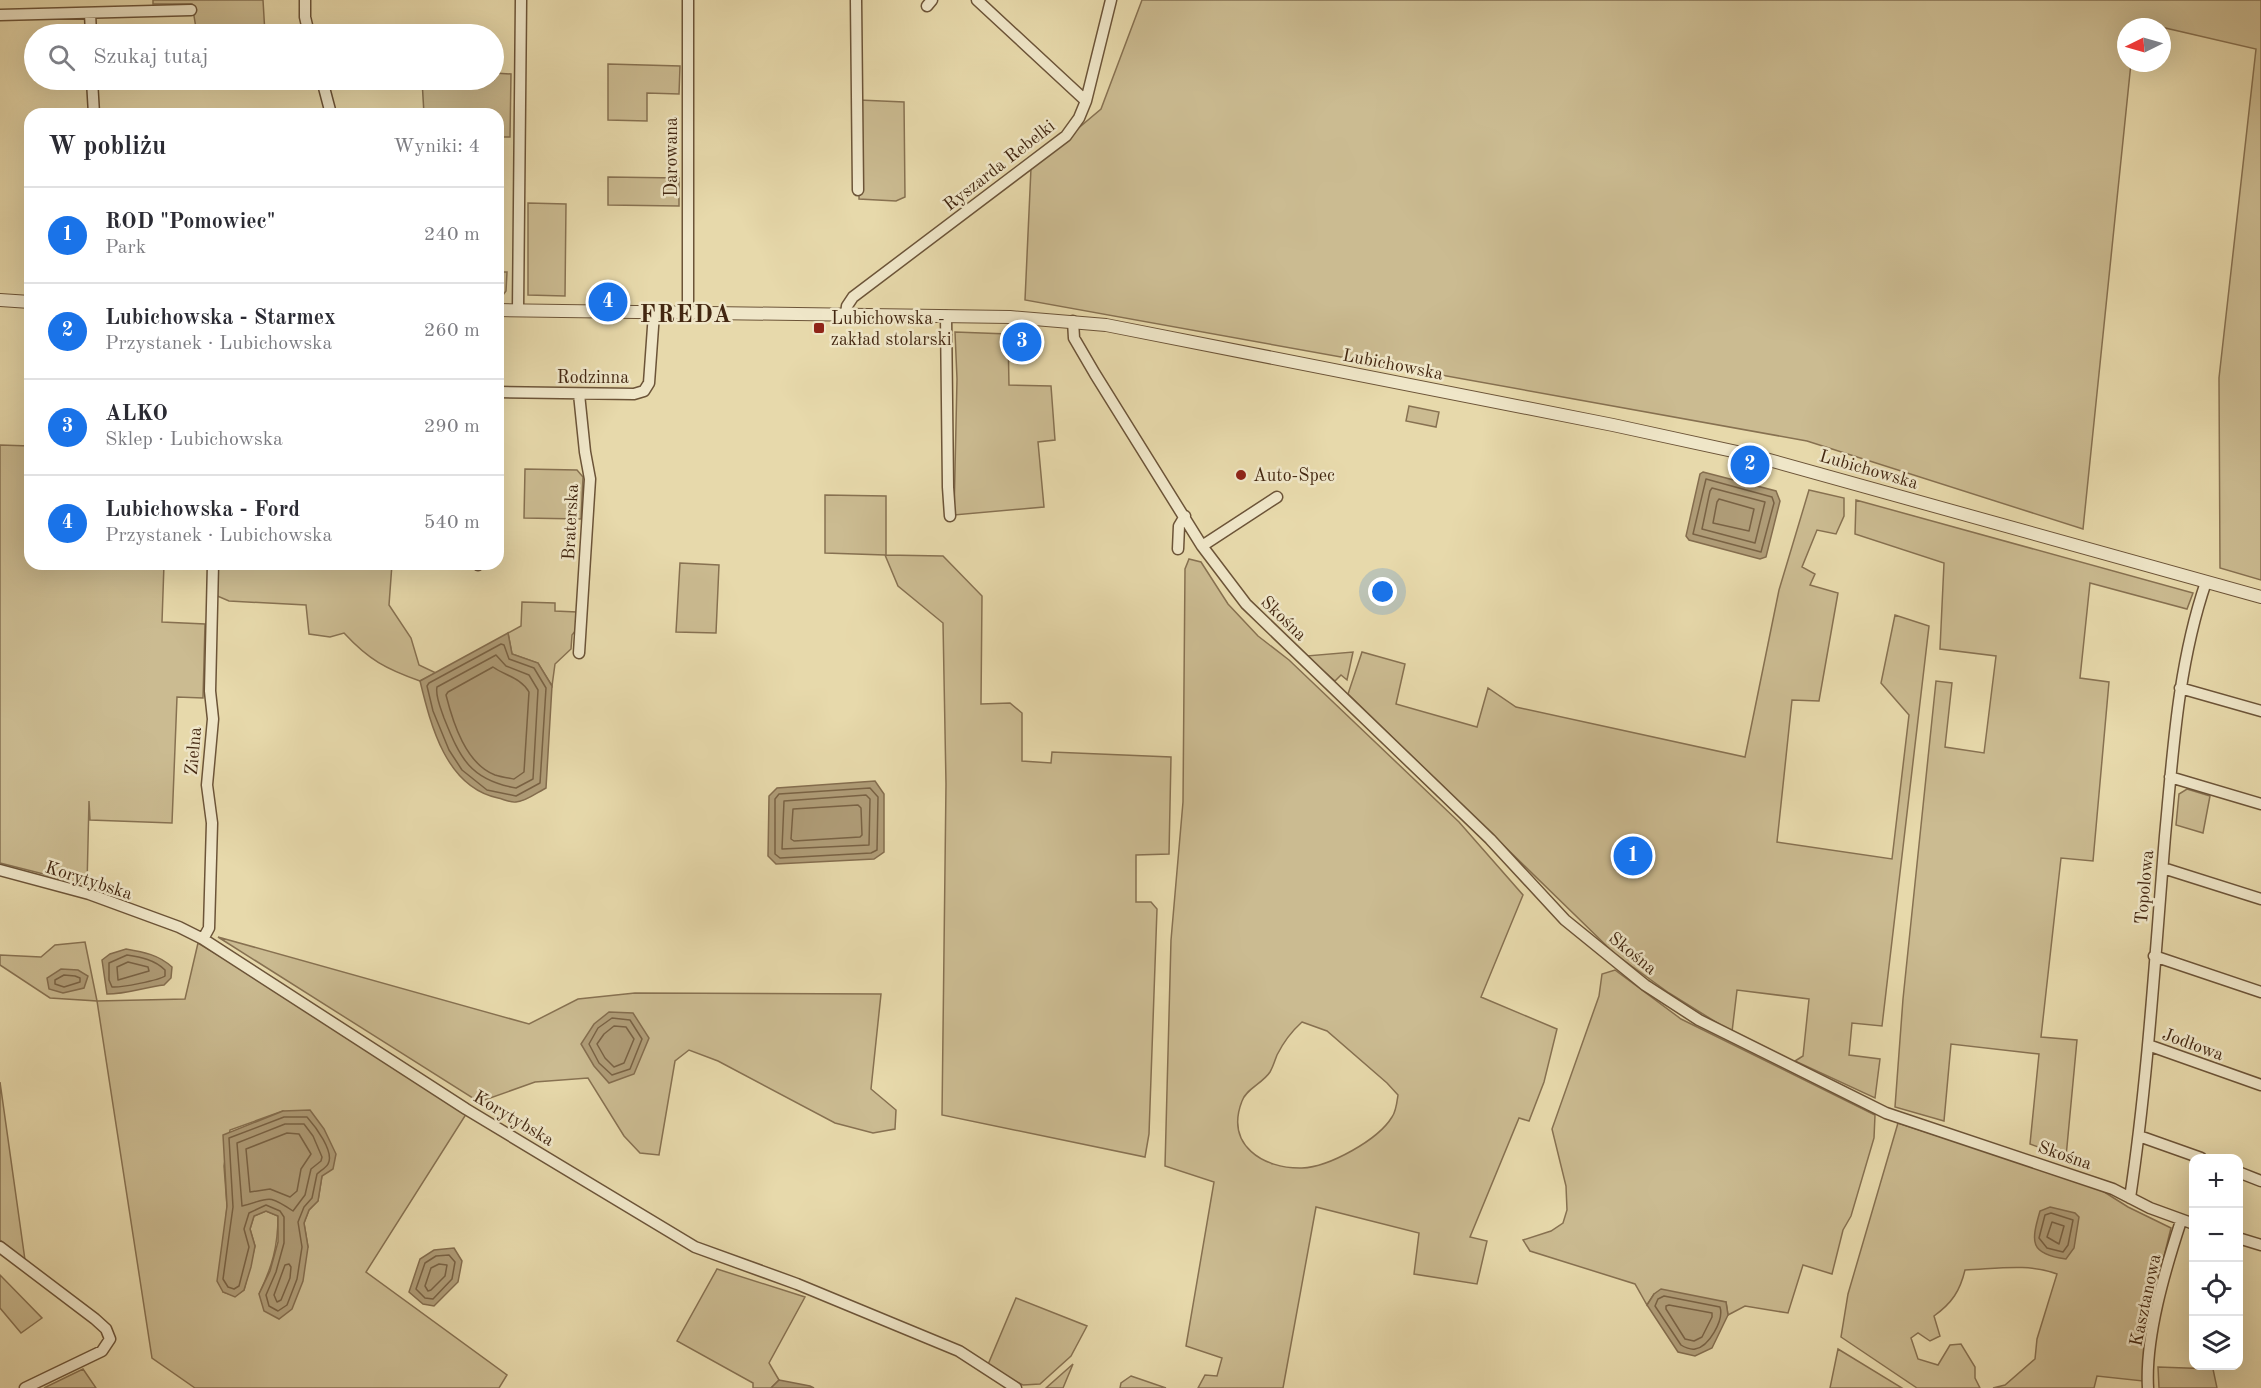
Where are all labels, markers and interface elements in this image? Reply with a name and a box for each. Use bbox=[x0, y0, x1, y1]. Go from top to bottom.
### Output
north arrow bbox=[2117, 18, 2171, 72]
search box bbox=[24, 24, 504, 90]
icon: search bbox=[45, 41, 78, 74]
text: Szukaj tutaj bbox=[93, 46, 209, 68]
street label: Darowana bbox=[663, 117, 681, 197]
street label: Ryszarda Rebelki bbox=[941, 117, 1059, 215]
text: W pobliżu bbox=[48, 134, 166, 160]
text: Wyniki: 4 bbox=[393, 137, 480, 157]
text: ROD "Pomowiec" bbox=[105, 211, 276, 233]
text: 1 bbox=[62, 225, 73, 245]
text: 240 m bbox=[424, 225, 480, 245]
text: Park bbox=[105, 238, 146, 258]
pin: 4 bbox=[588, 280, 628, 324]
district label: FREDA bbox=[639, 304, 733, 328]
text: Lubichowska - Starmex bbox=[105, 307, 336, 329]
place label: Lubichowska - zakład stolarski bbox=[831, 310, 952, 349]
pin: 3 bbox=[1002, 320, 1042, 364]
text: 2 bbox=[62, 321, 73, 341]
text: 260 m bbox=[424, 321, 480, 341]
marker: Lubichowska - zakład stolarski bbox=[812, 321, 826, 335]
text: Przystanek · Lubichowska bbox=[105, 334, 332, 354]
street label: Lubichowska bbox=[1341, 346, 1445, 384]
street label: Rodzinna bbox=[557, 369, 629, 387]
text: ALKO bbox=[105, 403, 168, 425]
text: 3 bbox=[62, 417, 73, 437]
text: 290 m bbox=[424, 417, 480, 437]
text: Sklep · Lubichowska bbox=[105, 430, 283, 450]
pin: 2 bbox=[1730, 442, 1770, 488]
street label: Lubichowska bbox=[1817, 447, 1920, 493]
place label: Auto-Spec bbox=[1253, 467, 1335, 485]
marker: Auto-Spec bbox=[1234, 468, 1248, 482]
street label: Braterska bbox=[560, 483, 582, 561]
text: Lubichowska - Ford bbox=[105, 499, 300, 521]
text: 4 bbox=[62, 513, 73, 533]
text: 540 m bbox=[424, 513, 480, 533]
text: Przystanek · Lubichowska bbox=[105, 526, 332, 546]
your location bbox=[1368, 577, 1397, 606]
street label: Skośna bbox=[1257, 593, 1310, 645]
street label: Zielna bbox=[183, 726, 205, 776]
pin: 1 bbox=[1614, 834, 1652, 878]
street label: Topolowa bbox=[2133, 849, 2157, 925]
street label: Korytybska bbox=[43, 858, 135, 904]
street label: Skośna bbox=[1605, 929, 1660, 978]
street label: Jodłowa bbox=[2160, 1026, 2226, 1064]
street label: Korytybska bbox=[470, 1088, 557, 1150]
street label: Skośna bbox=[2035, 1138, 2094, 1174]
map controls bbox=[2189, 1154, 2243, 1370]
button: + bbox=[2189, 1154, 2243, 1208]
button: − bbox=[2189, 1208, 2243, 1262]
street label: Kasztanowa bbox=[2127, 1252, 2165, 1348]
button: locate bbox=[2189, 1262, 2243, 1316]
button: layers bbox=[2189, 1316, 2243, 1370]

